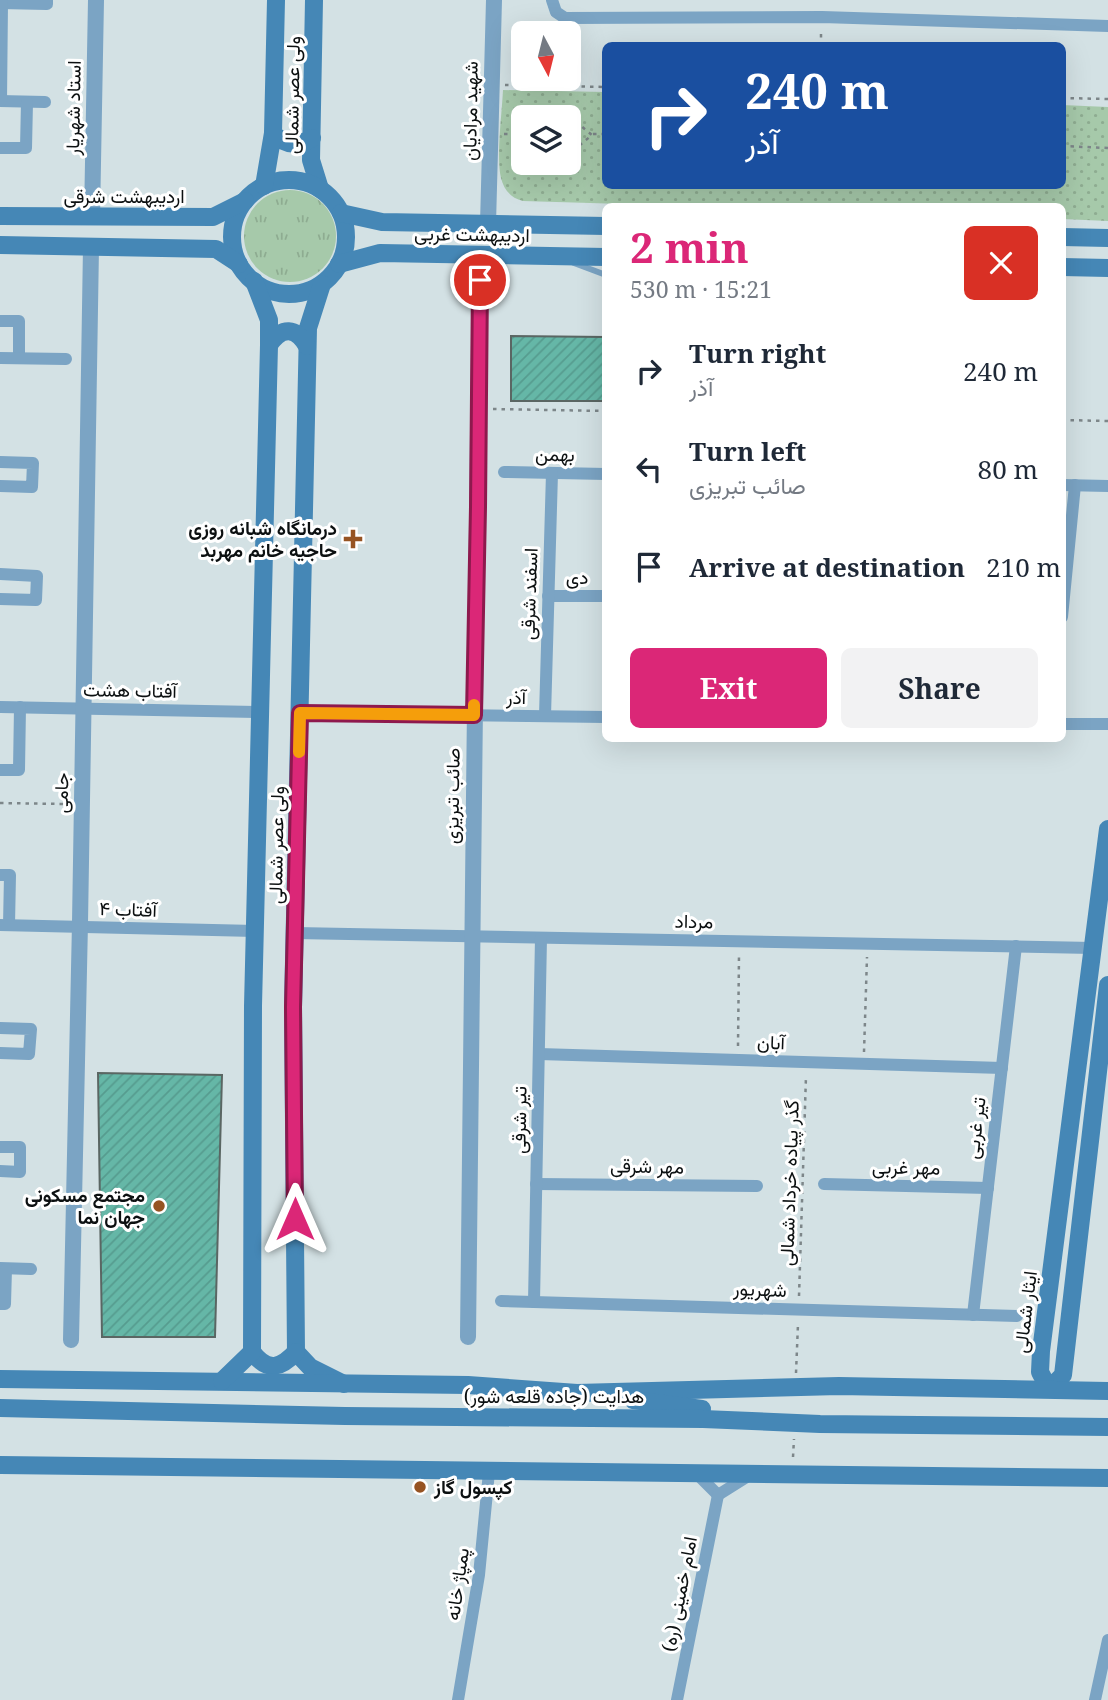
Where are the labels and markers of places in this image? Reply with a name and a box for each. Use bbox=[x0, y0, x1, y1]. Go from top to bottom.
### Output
pin bbox=[450, 250, 510, 310]
place label: درمانگاه شبانه‌ روزی حاجیه‌ خانم مهربد bbox=[188, 515, 337, 563]
marker: درمانگاه شبانه‌ روزی حاجیه‌ خانم مهربد bbox=[343, 529, 363, 549]
place label: مجتمع مسکونی جهان نما bbox=[25, 1182, 145, 1230]
marker: مجتمع مسکونی جهان نما bbox=[151, 1198, 167, 1214]
place label: کپسول گاز bbox=[433, 1474, 513, 1501]
marker: کپسول گاز bbox=[412, 1479, 428, 1495]

